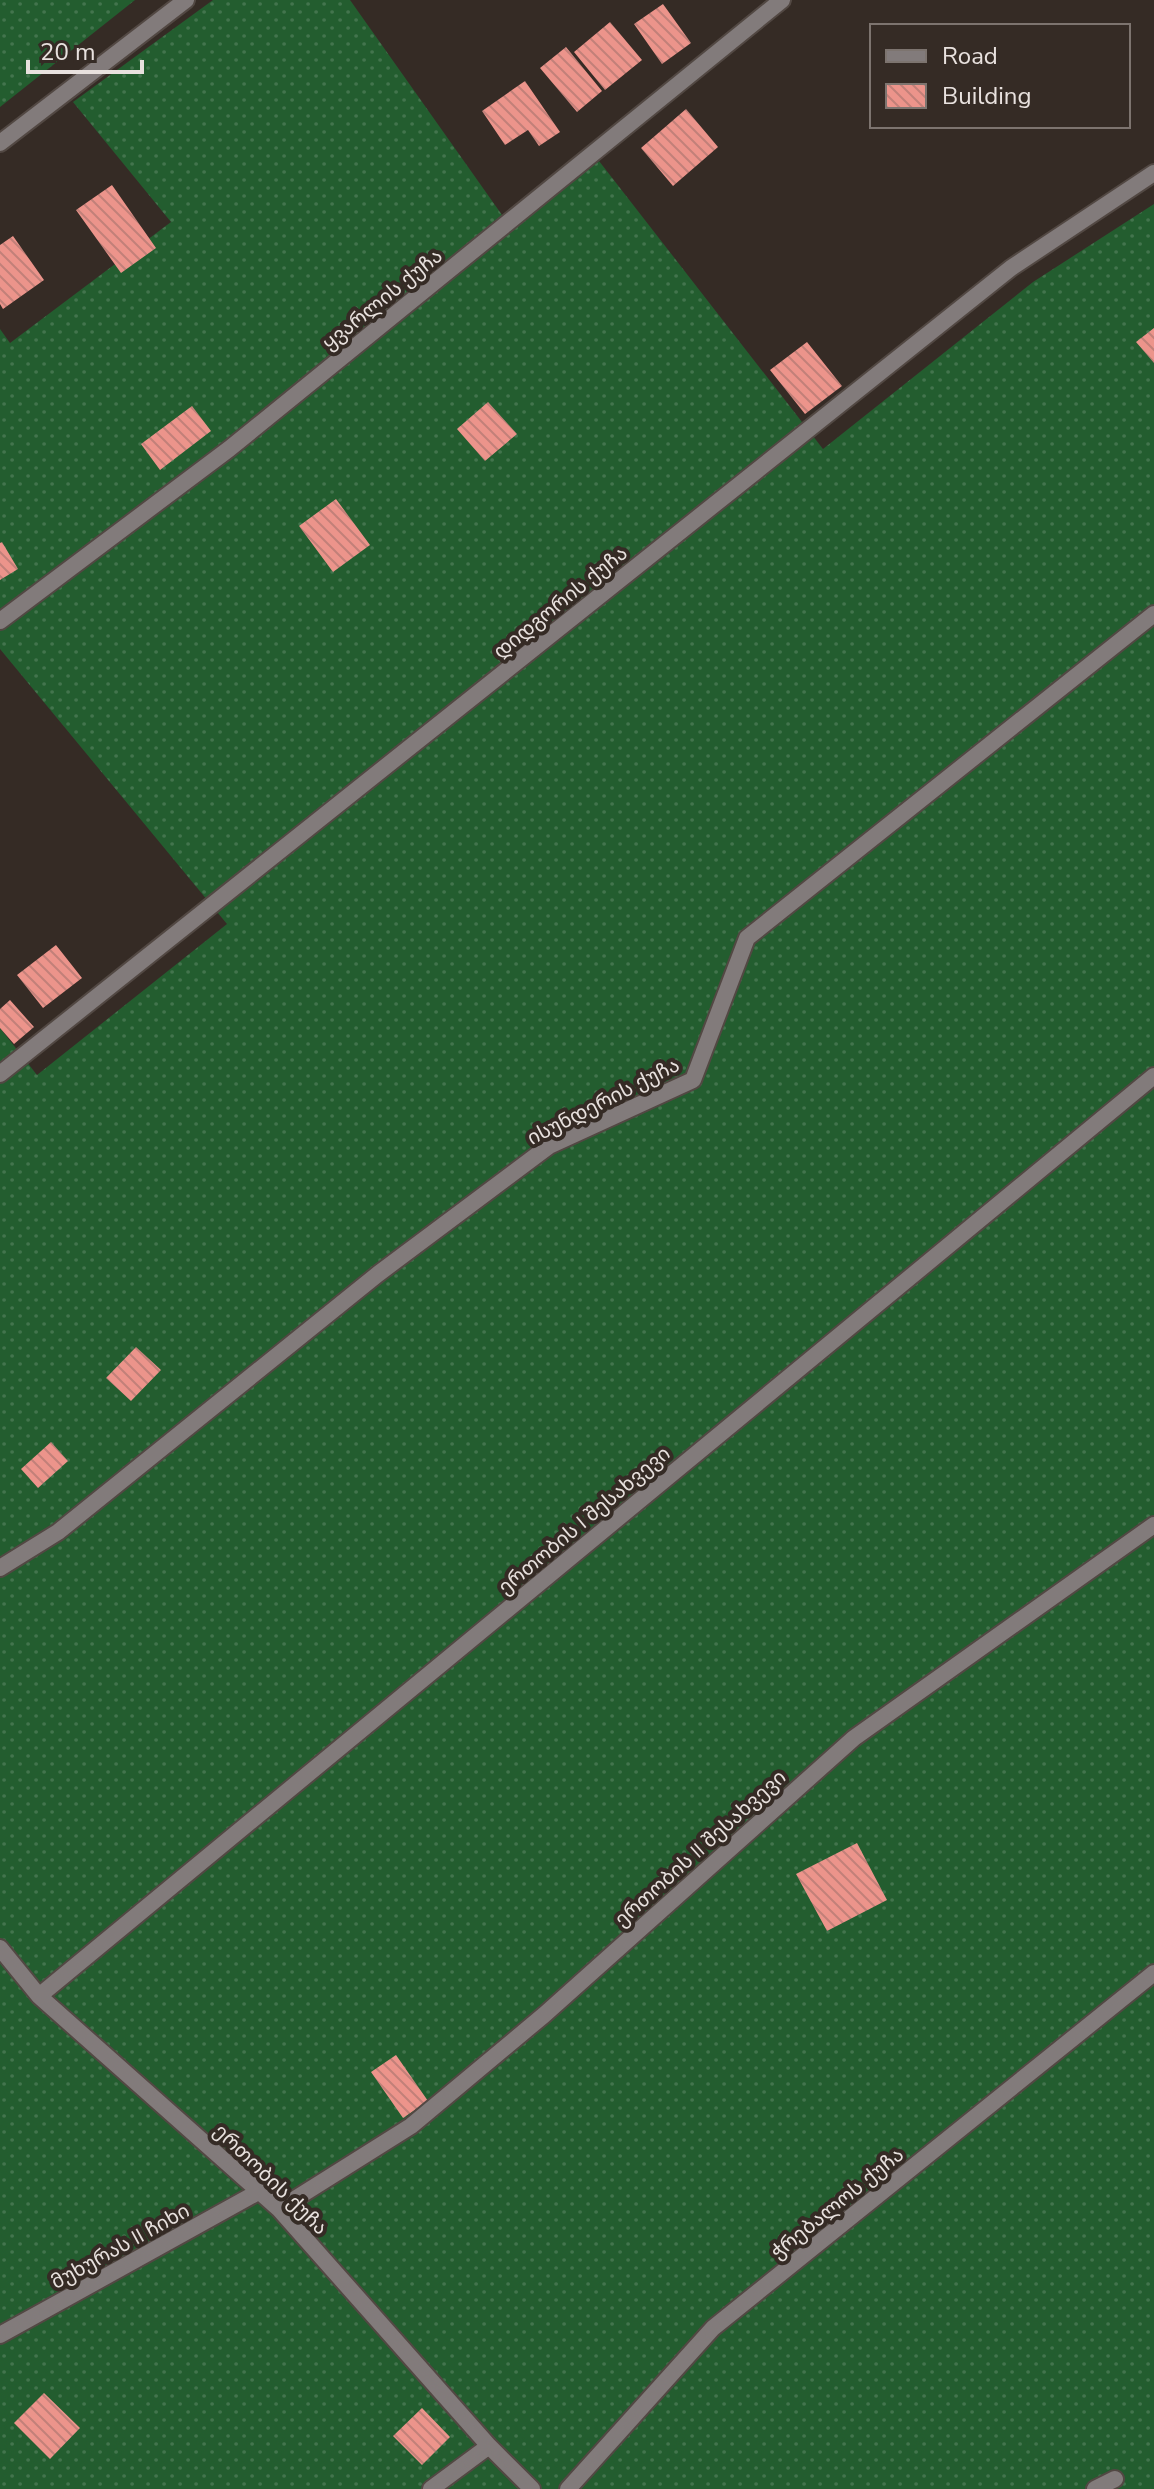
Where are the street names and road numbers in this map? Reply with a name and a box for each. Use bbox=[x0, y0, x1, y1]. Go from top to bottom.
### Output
street label: ყვარლის ქუჩა bbox=[317, 243, 448, 356]
street label: დიდგორის ქუჩა bbox=[488, 540, 633, 665]
street label: ისუნდერის ქუჩა bbox=[522, 1051, 684, 1152]
street label: ერთობის I შესახვევი bbox=[492, 1440, 676, 1601]
street label: ერთობის II შესახვევი bbox=[609, 1764, 792, 1933]
street label: ერთობის ქუჩა bbox=[208, 2118, 334, 2241]
street label: ჭრებალოს ქუჩა bbox=[765, 2141, 909, 2265]
street label: მუხურას II ჩიხი bbox=[46, 2197, 194, 2296]

